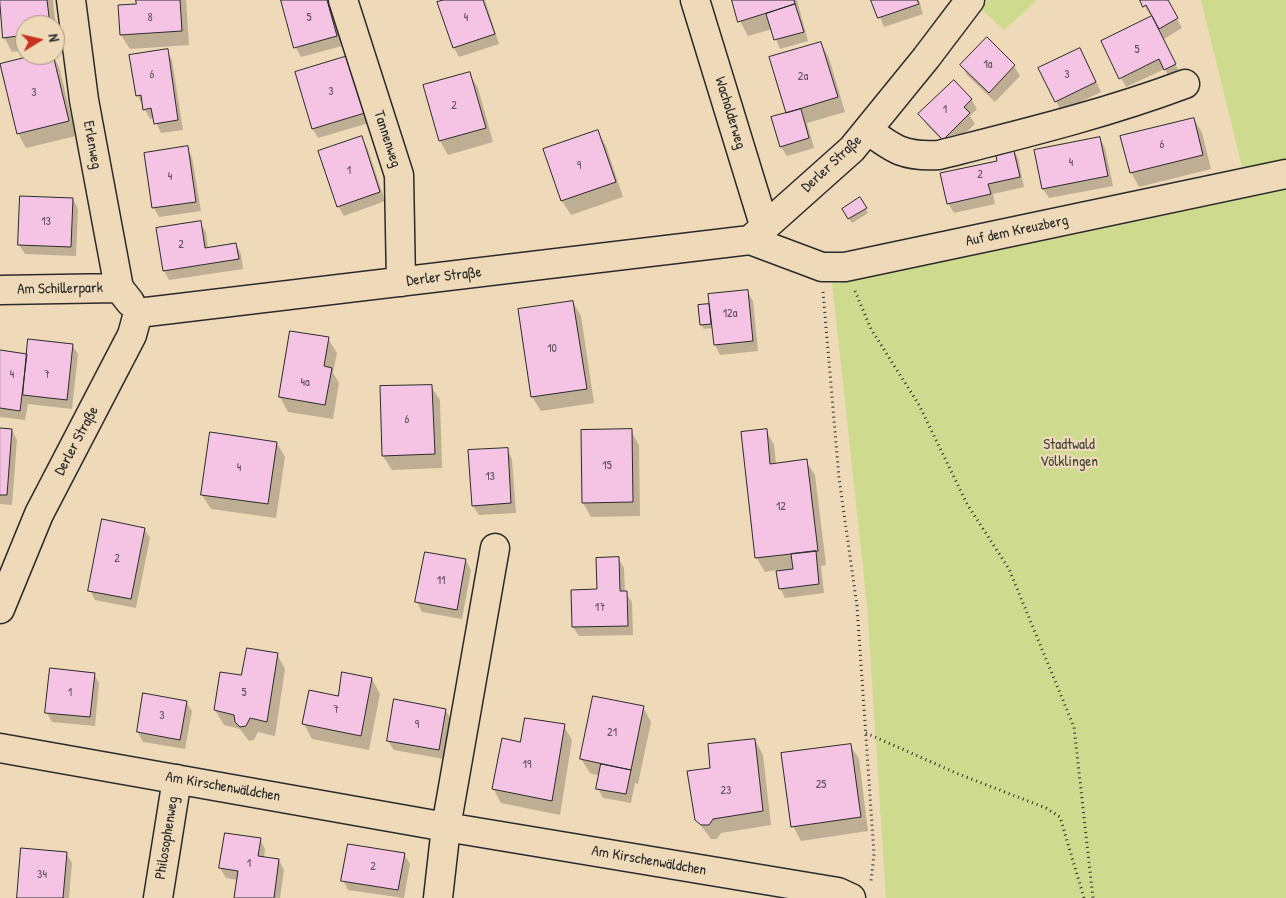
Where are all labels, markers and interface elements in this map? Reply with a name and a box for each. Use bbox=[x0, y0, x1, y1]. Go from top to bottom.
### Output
house number: 8 bbox=[147, 11, 153, 25]
house number: 5 bbox=[306, 11, 312, 25]
house number: 4 bbox=[464, 11, 468, 25]
north arrow bbox=[15, 15, 65, 65]
text: N bbox=[44, 33, 64, 43]
house number: 5 bbox=[1134, 43, 1140, 57]
house number: 1a bbox=[983, 58, 993, 72]
house number: 6 bbox=[150, 68, 154, 82]
house number: 3 bbox=[1064, 68, 1070, 82]
house number: 2a bbox=[798, 70, 808, 84]
street label: Wacholderweg bbox=[711, 75, 749, 151]
house number: 3 bbox=[328, 85, 334, 99]
house number: 3 bbox=[31, 86, 37, 100]
house number: 2 bbox=[451, 99, 457, 113]
house number: 1 bbox=[943, 103, 947, 117]
street label: Tannenweg bbox=[369, 108, 405, 170]
street label: Erlenweg bbox=[79, 119, 105, 171]
street label: Derler Straße bbox=[798, 132, 866, 196]
house number: 6 bbox=[1160, 138, 1164, 152]
house number: 4 bbox=[1069, 156, 1073, 170]
house number: 9 bbox=[577, 159, 581, 173]
house number: 1 bbox=[347, 164, 351, 178]
house number: 2 bbox=[977, 168, 983, 182]
house number: 4 bbox=[168, 170, 172, 184]
street label: Auf dem Kreuzberg bbox=[964, 211, 1070, 251]
house number: 13 bbox=[41, 215, 51, 229]
house number: 2 bbox=[178, 238, 184, 252]
street label: Derler Straße bbox=[405, 263, 483, 291]
street label: Am Schillerpark bbox=[17, 279, 103, 299]
house number: 12a bbox=[723, 307, 737, 321]
house number: 10 bbox=[547, 342, 557, 356]
house number: 4 bbox=[10, 368, 14, 382]
house number: 7 bbox=[44, 368, 50, 382]
house number: 4a bbox=[300, 376, 310, 390]
street label: Derler Straße bbox=[51, 403, 103, 479]
house number: 6 bbox=[405, 413, 409, 427]
park label: Stadtwald Völklingen bbox=[1040, 436, 1098, 471]
house number: 15 bbox=[602, 459, 612, 473]
house number: 4 bbox=[237, 461, 241, 475]
house number: 13 bbox=[485, 470, 495, 484]
house number: 12 bbox=[776, 500, 786, 514]
house number: 2 bbox=[114, 552, 120, 566]
house number: 11 bbox=[437, 574, 445, 588]
house number: 17 bbox=[595, 601, 605, 615]
house number: 1 bbox=[68, 686, 72, 700]
house number: 5 bbox=[241, 686, 247, 700]
house number: 7 bbox=[333, 703, 339, 717]
house number: 3 bbox=[159, 709, 165, 723]
house number: 9 bbox=[415, 718, 419, 732]
house number: 21 bbox=[607, 726, 617, 740]
house number: 19 bbox=[523, 758, 531, 772]
street label: Am Kirschenwäldchen bbox=[164, 768, 282, 806]
house number: 25 bbox=[816, 778, 826, 792]
house number: 23 bbox=[721, 784, 731, 798]
street label: Philosophenweg bbox=[152, 795, 182, 881]
street label: Am Kirschenwäldchen bbox=[590, 842, 708, 880]
house number: 1 bbox=[247, 857, 251, 871]
house number: 2 bbox=[370, 860, 376, 874]
house number: 34 bbox=[37, 868, 47, 882]

